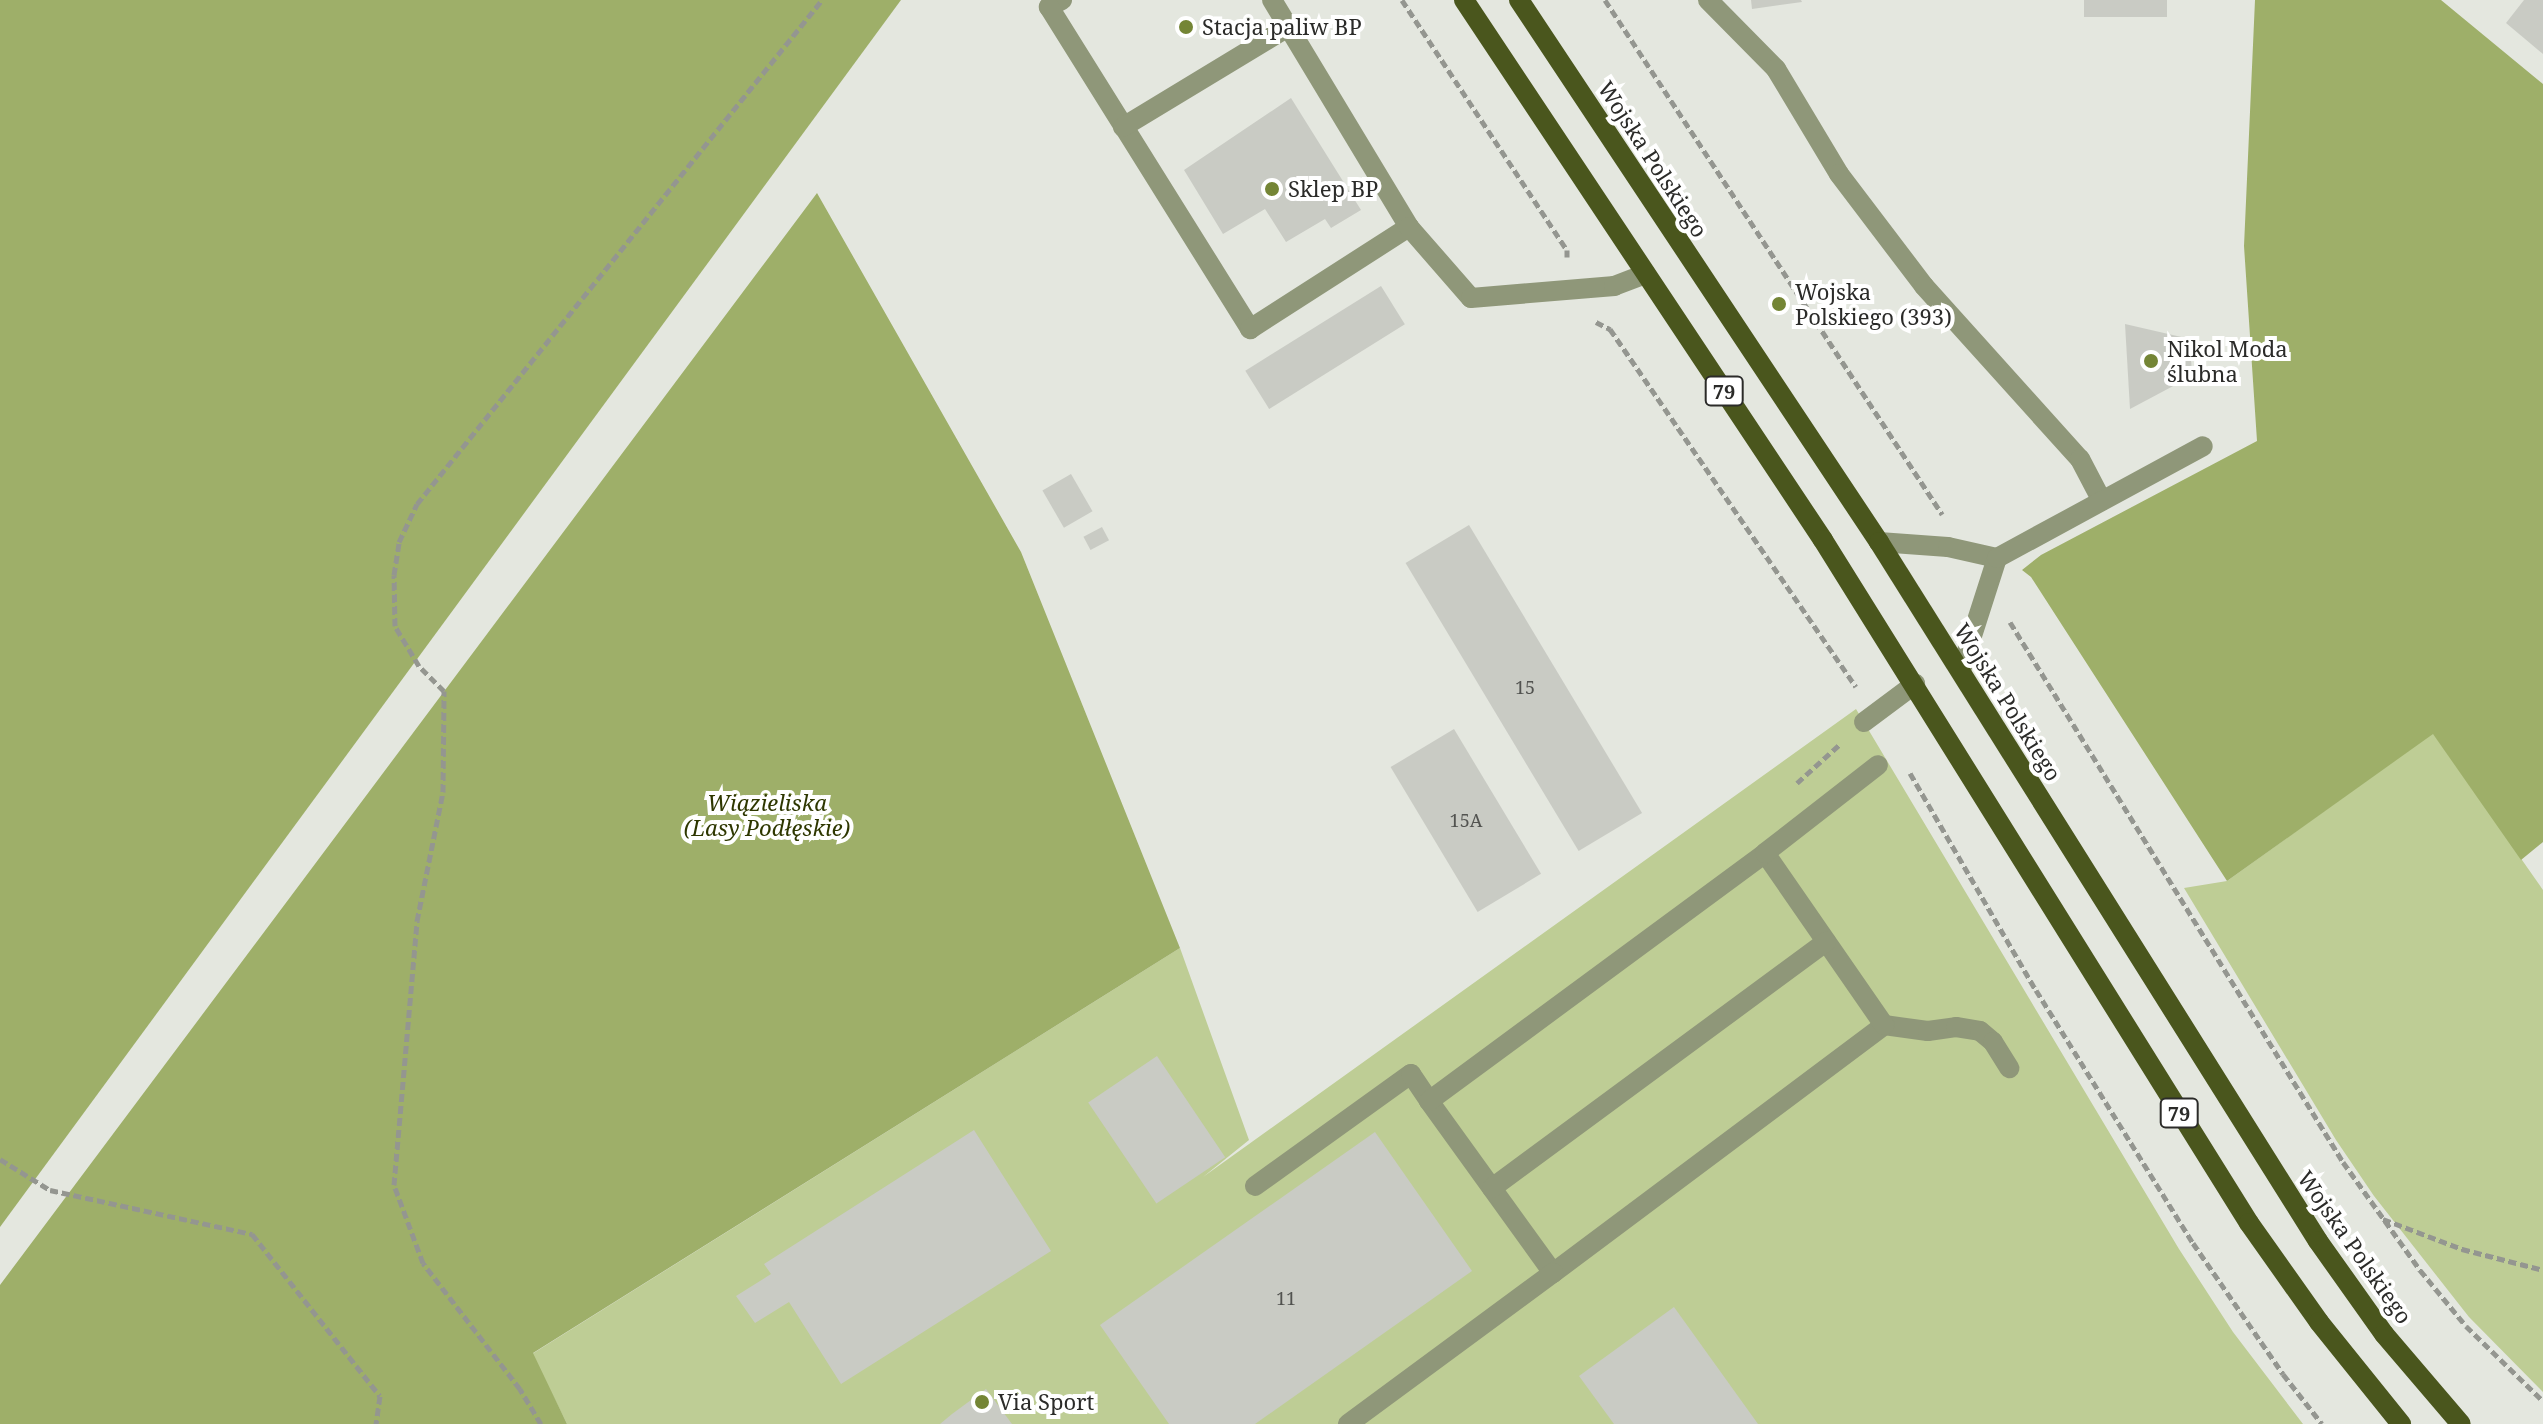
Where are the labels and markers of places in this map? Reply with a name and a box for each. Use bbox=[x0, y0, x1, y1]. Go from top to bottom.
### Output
place label: Stacja paliw BP bbox=[1202, 14, 1362, 40]
marker: Stacja paliw BP bbox=[1177, 18, 1195, 36]
place label: Sklep BP bbox=[1288, 176, 1378, 202]
marker: Sklep BP bbox=[1263, 180, 1281, 198]
place label: Wojska Polskiego (393) bbox=[1795, 278, 1952, 330]
marker: Wojska Polskiego (393) bbox=[1770, 295, 1788, 313]
place label: Nikol Moda ślubna bbox=[2167, 335, 2288, 386]
marker: Nikol Moda ślubna bbox=[2142, 352, 2160, 370]
place label: Via Sport bbox=[998, 1389, 1094, 1415]
marker: Via Sport bbox=[973, 1393, 991, 1411]

